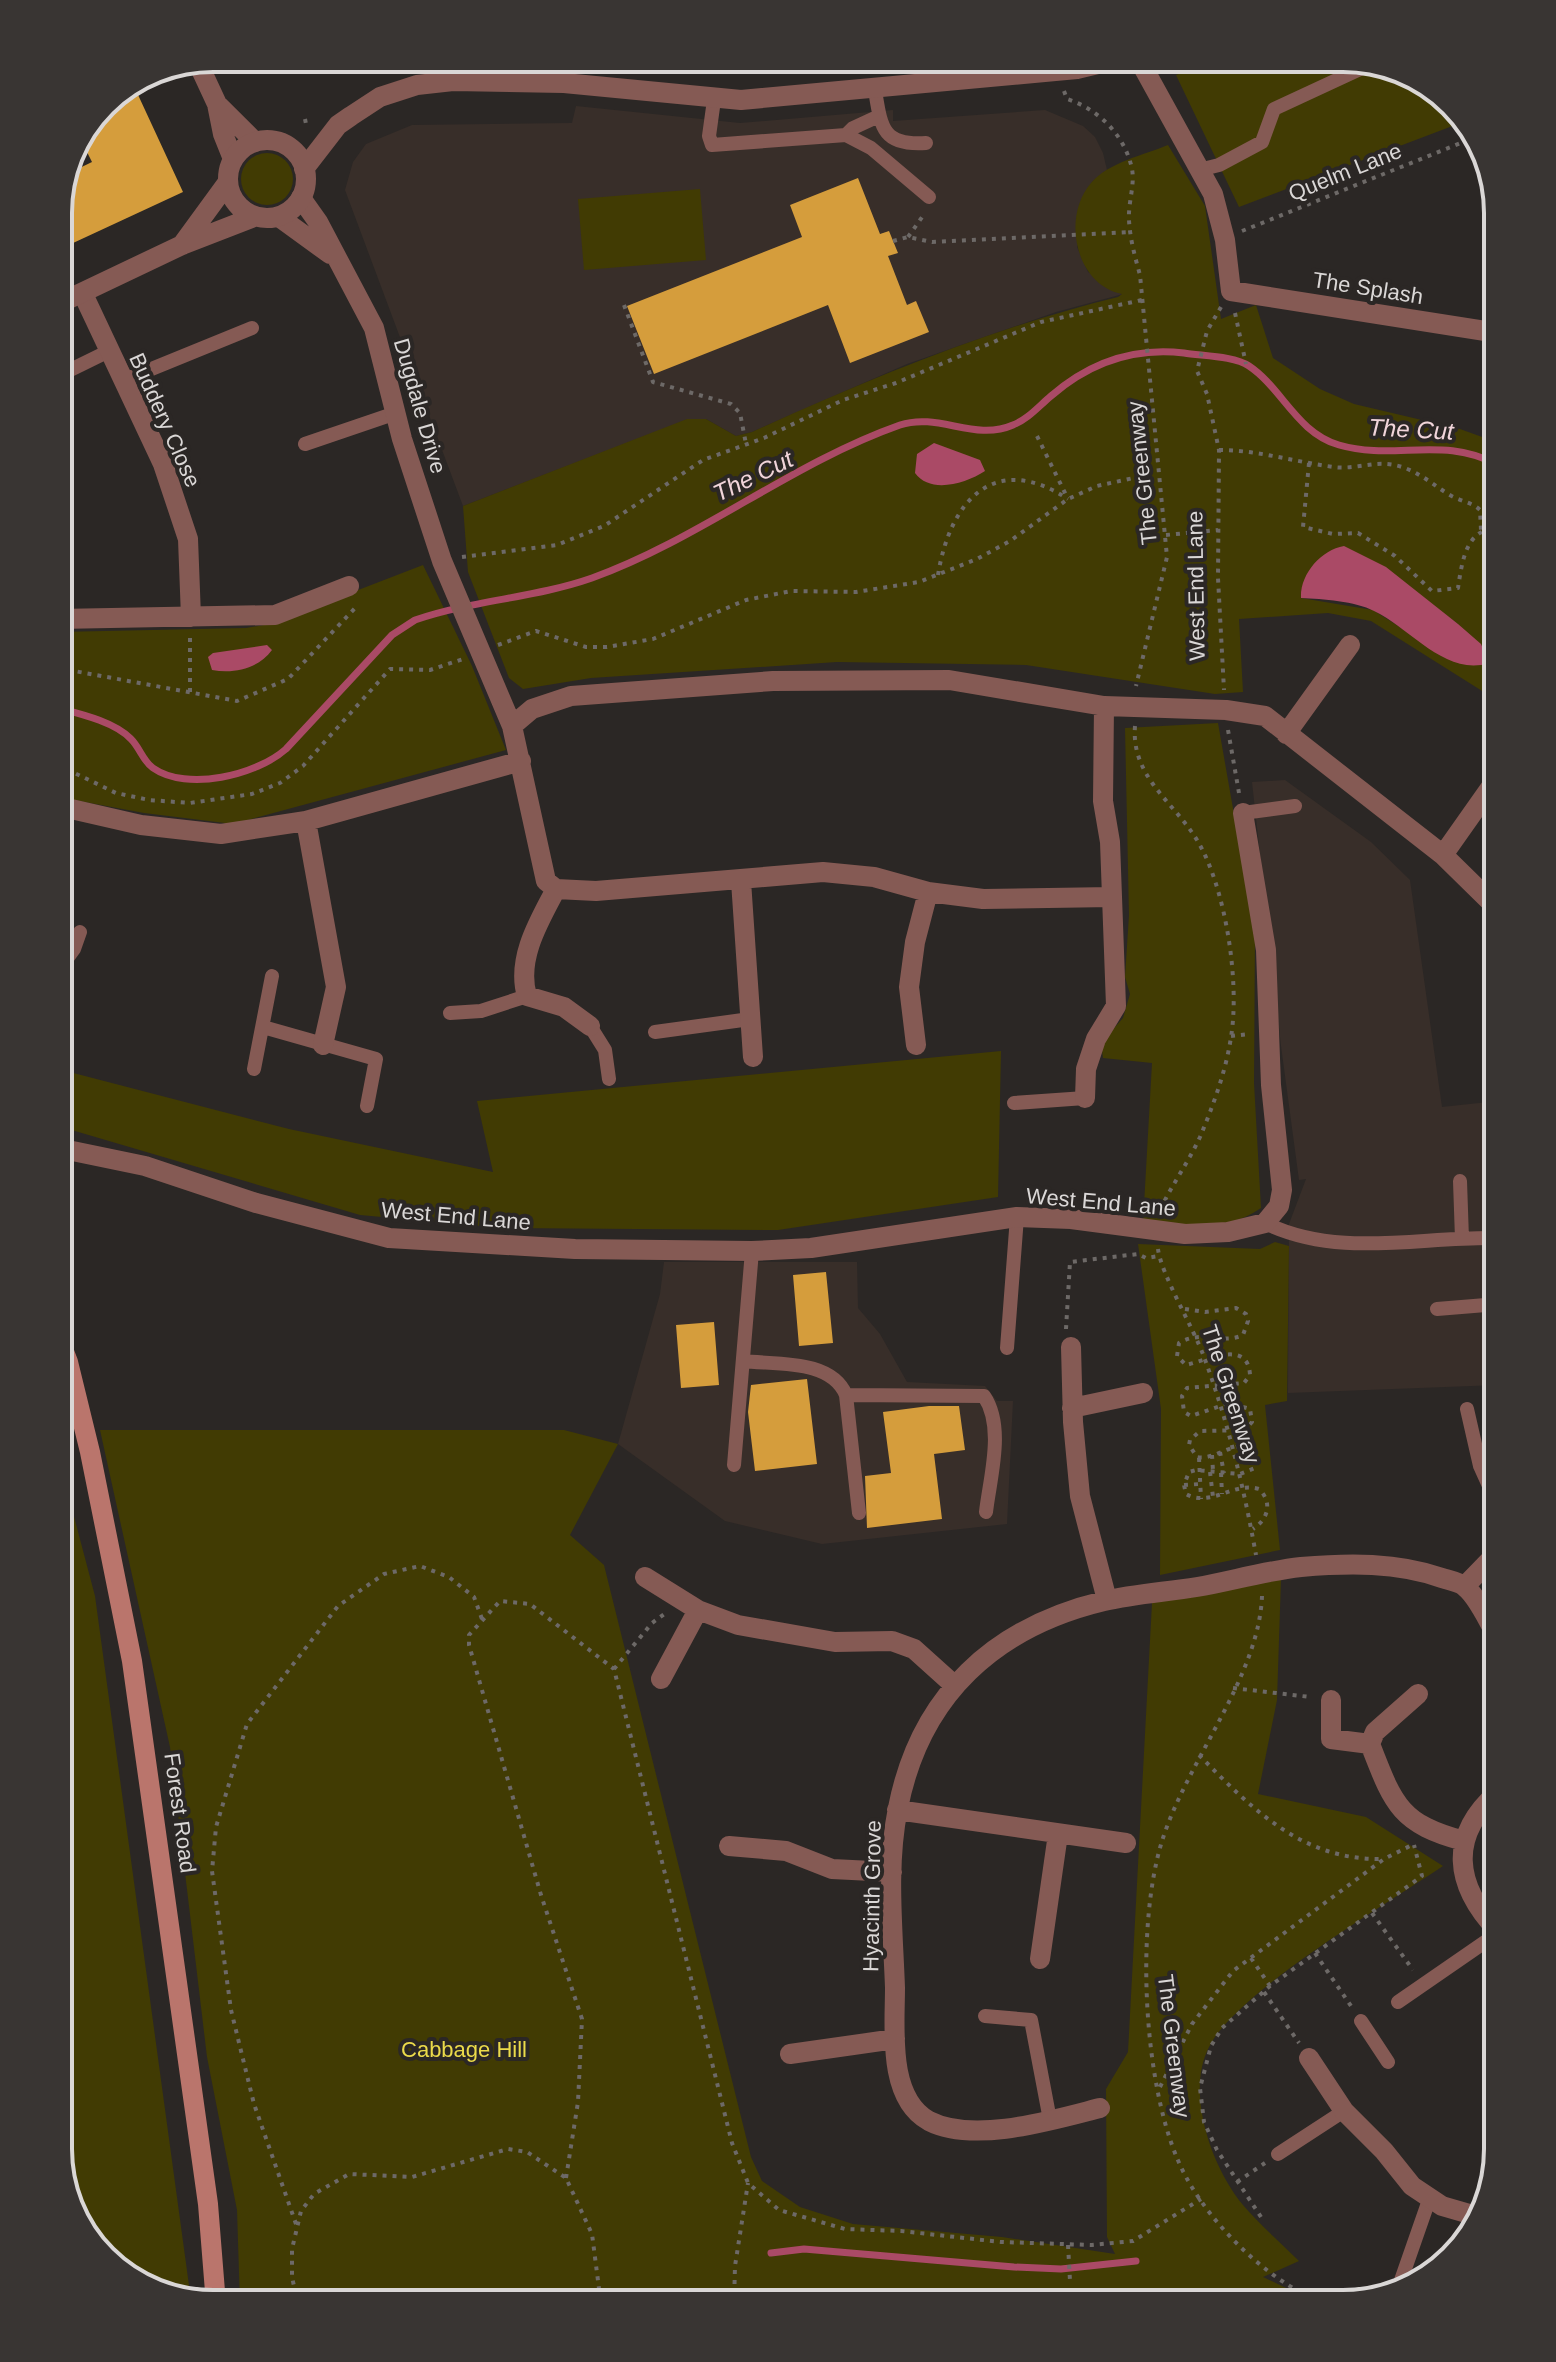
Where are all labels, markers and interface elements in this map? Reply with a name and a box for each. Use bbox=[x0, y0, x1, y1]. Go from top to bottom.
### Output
street label: Quelm Lane bbox=[1285, 138, 1405, 206]
street label: The Splash bbox=[1311, 267, 1425, 309]
street label: Dugdale Drive bbox=[389, 336, 451, 476]
street label: Buddery Close bbox=[124, 349, 206, 491]
street label: The Greenway bbox=[1122, 400, 1162, 546]
water label: The Cut bbox=[1368, 413, 1456, 445]
water label: The Cut bbox=[709, 445, 798, 507]
street label: West End Lane bbox=[1182, 511, 1210, 661]
street label: West End Lane bbox=[1025, 1183, 1177, 1221]
street label: West End Lane bbox=[380, 1197, 532, 1235]
street label: The Greenway bbox=[1197, 1322, 1265, 1466]
street label: Forest Road bbox=[159, 1751, 201, 1875]
street label: Hyacinth Grove bbox=[858, 1820, 886, 1972]
street label: The Greenway bbox=[1153, 1973, 1195, 2119]
park label: Cabbage Hill bbox=[401, 2037, 527, 2062]

